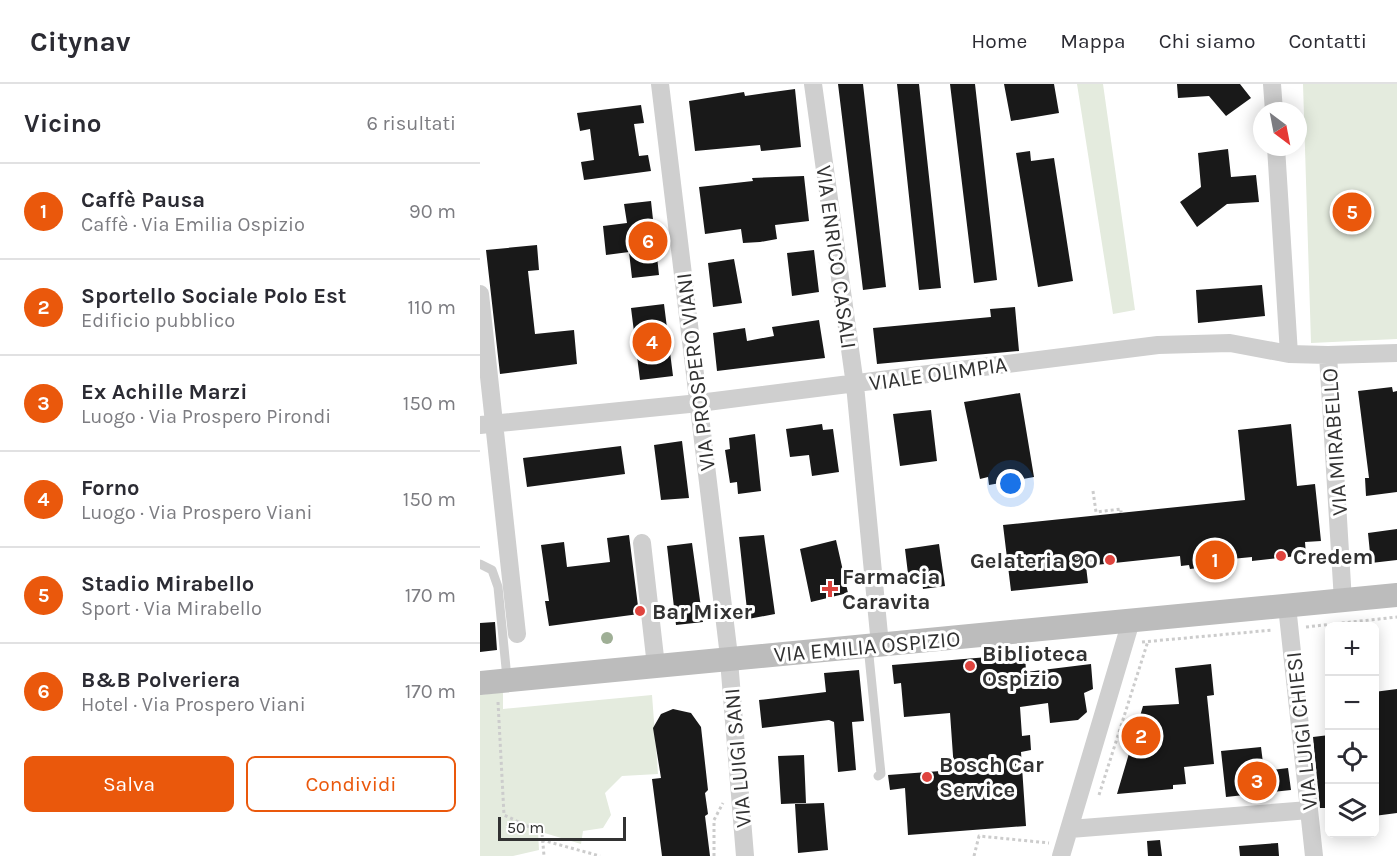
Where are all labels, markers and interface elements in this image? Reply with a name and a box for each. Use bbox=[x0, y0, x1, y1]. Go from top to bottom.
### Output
text: Citynav bbox=[30, 25, 130, 58]
text: Home bbox=[971, 29, 1027, 53]
text: Mappa bbox=[1060, 29, 1126, 53]
text: Chi siamo bbox=[1159, 29, 1255, 53]
text: Contatti bbox=[1288, 29, 1367, 53]
north arrow bbox=[1253, 102, 1307, 156]
text: Vicino bbox=[24, 108, 101, 139]
text: 6 risultati bbox=[366, 112, 456, 135]
street label: VIA ENRICO CASALI bbox=[810, 164, 862, 350]
text: Caffè Pausa bbox=[81, 187, 205, 213]
pin: 5 bbox=[1332, 190, 1372, 234]
text: 1 bbox=[40, 200, 47, 223]
text: 90 m bbox=[409, 200, 456, 223]
text: Caffè · Via Emilia Ospizio bbox=[81, 213, 305, 236]
pin: 6 bbox=[628, 218, 668, 264]
street label: VIA PROSPERO VIANI bbox=[671, 271, 721, 472]
text: Sportello Sociale Polo Est bbox=[81, 283, 347, 309]
text: 2 bbox=[37, 296, 50, 319]
text: 110 m bbox=[407, 296, 456, 319]
text: Edificio pubblico bbox=[81, 309, 235, 332]
pin: 4 bbox=[632, 320, 672, 364]
street label: VIALE OLIMPIA bbox=[867, 351, 1009, 397]
street label: VIA MIRABELLO bbox=[1317, 367, 1353, 517]
text: Ex Achille Marzi bbox=[81, 379, 247, 405]
text: 3 bbox=[37, 392, 50, 415]
text: 150 m bbox=[403, 392, 456, 415]
text: Luogo · Via Prospero Pirondi bbox=[81, 405, 331, 428]
your location bbox=[996, 469, 1025, 498]
text: Forno bbox=[81, 475, 140, 501]
text: 4 bbox=[38, 488, 49, 511]
text: 150 m bbox=[403, 488, 456, 511]
text: Luogo · Via Prospero Viani bbox=[81, 501, 313, 524]
pin: 1 bbox=[1196, 538, 1234, 582]
place label: Credem bbox=[1293, 544, 1373, 570]
place label: Gelateria 90 bbox=[970, 548, 1098, 574]
marker: Credem bbox=[1274, 549, 1288, 563]
marker: Gelateria 90 bbox=[1103, 553, 1117, 567]
place label: Farmacia Caravita bbox=[842, 564, 940, 615]
text: Stadio Mirabello bbox=[81, 571, 254, 597]
marker: Farmacia Caravita bbox=[823, 582, 837, 596]
text: 5 bbox=[38, 584, 49, 607]
text: 170 m bbox=[405, 584, 456, 607]
text: Sport · Via Mirabello bbox=[81, 597, 262, 620]
place label: Bar Mixer bbox=[652, 599, 753, 625]
marker: Bar Mixer bbox=[633, 604, 647, 618]
map controls bbox=[1325, 622, 1379, 838]
button: + bbox=[1325, 622, 1379, 676]
street label: VIA EMILIA OSPIZIO bbox=[773, 626, 961, 668]
place label: Biblioteca Ospizio bbox=[982, 641, 1088, 692]
street label: VIA LUIGI CHIESI bbox=[1281, 650, 1323, 811]
marker: Biblioteca Ospizio bbox=[963, 659, 977, 673]
text: B&B Polveriera bbox=[81, 667, 240, 693]
button: − bbox=[1325, 676, 1379, 730]
text: 6 bbox=[37, 680, 50, 703]
text: 170 m bbox=[405, 680, 456, 703]
street label: VIA LUIGI SANI bbox=[719, 687, 757, 829]
text: Hotel · Via Prospero Viani bbox=[81, 693, 306, 716]
pin: 2 bbox=[1122, 714, 1160, 758]
button: locate bbox=[1325, 730, 1379, 784]
place label: Bosch Car Service bbox=[939, 752, 1044, 803]
button: Salva bbox=[24, 756, 234, 812]
button: Condividi bbox=[246, 756, 456, 812]
pin: 3 bbox=[1238, 758, 1276, 804]
marker: Bosch Car Service bbox=[920, 770, 934, 784]
button: layers bbox=[1325, 784, 1379, 838]
scale bar bbox=[498, 814, 626, 842]
text: 50 m bbox=[507, 818, 544, 837]

